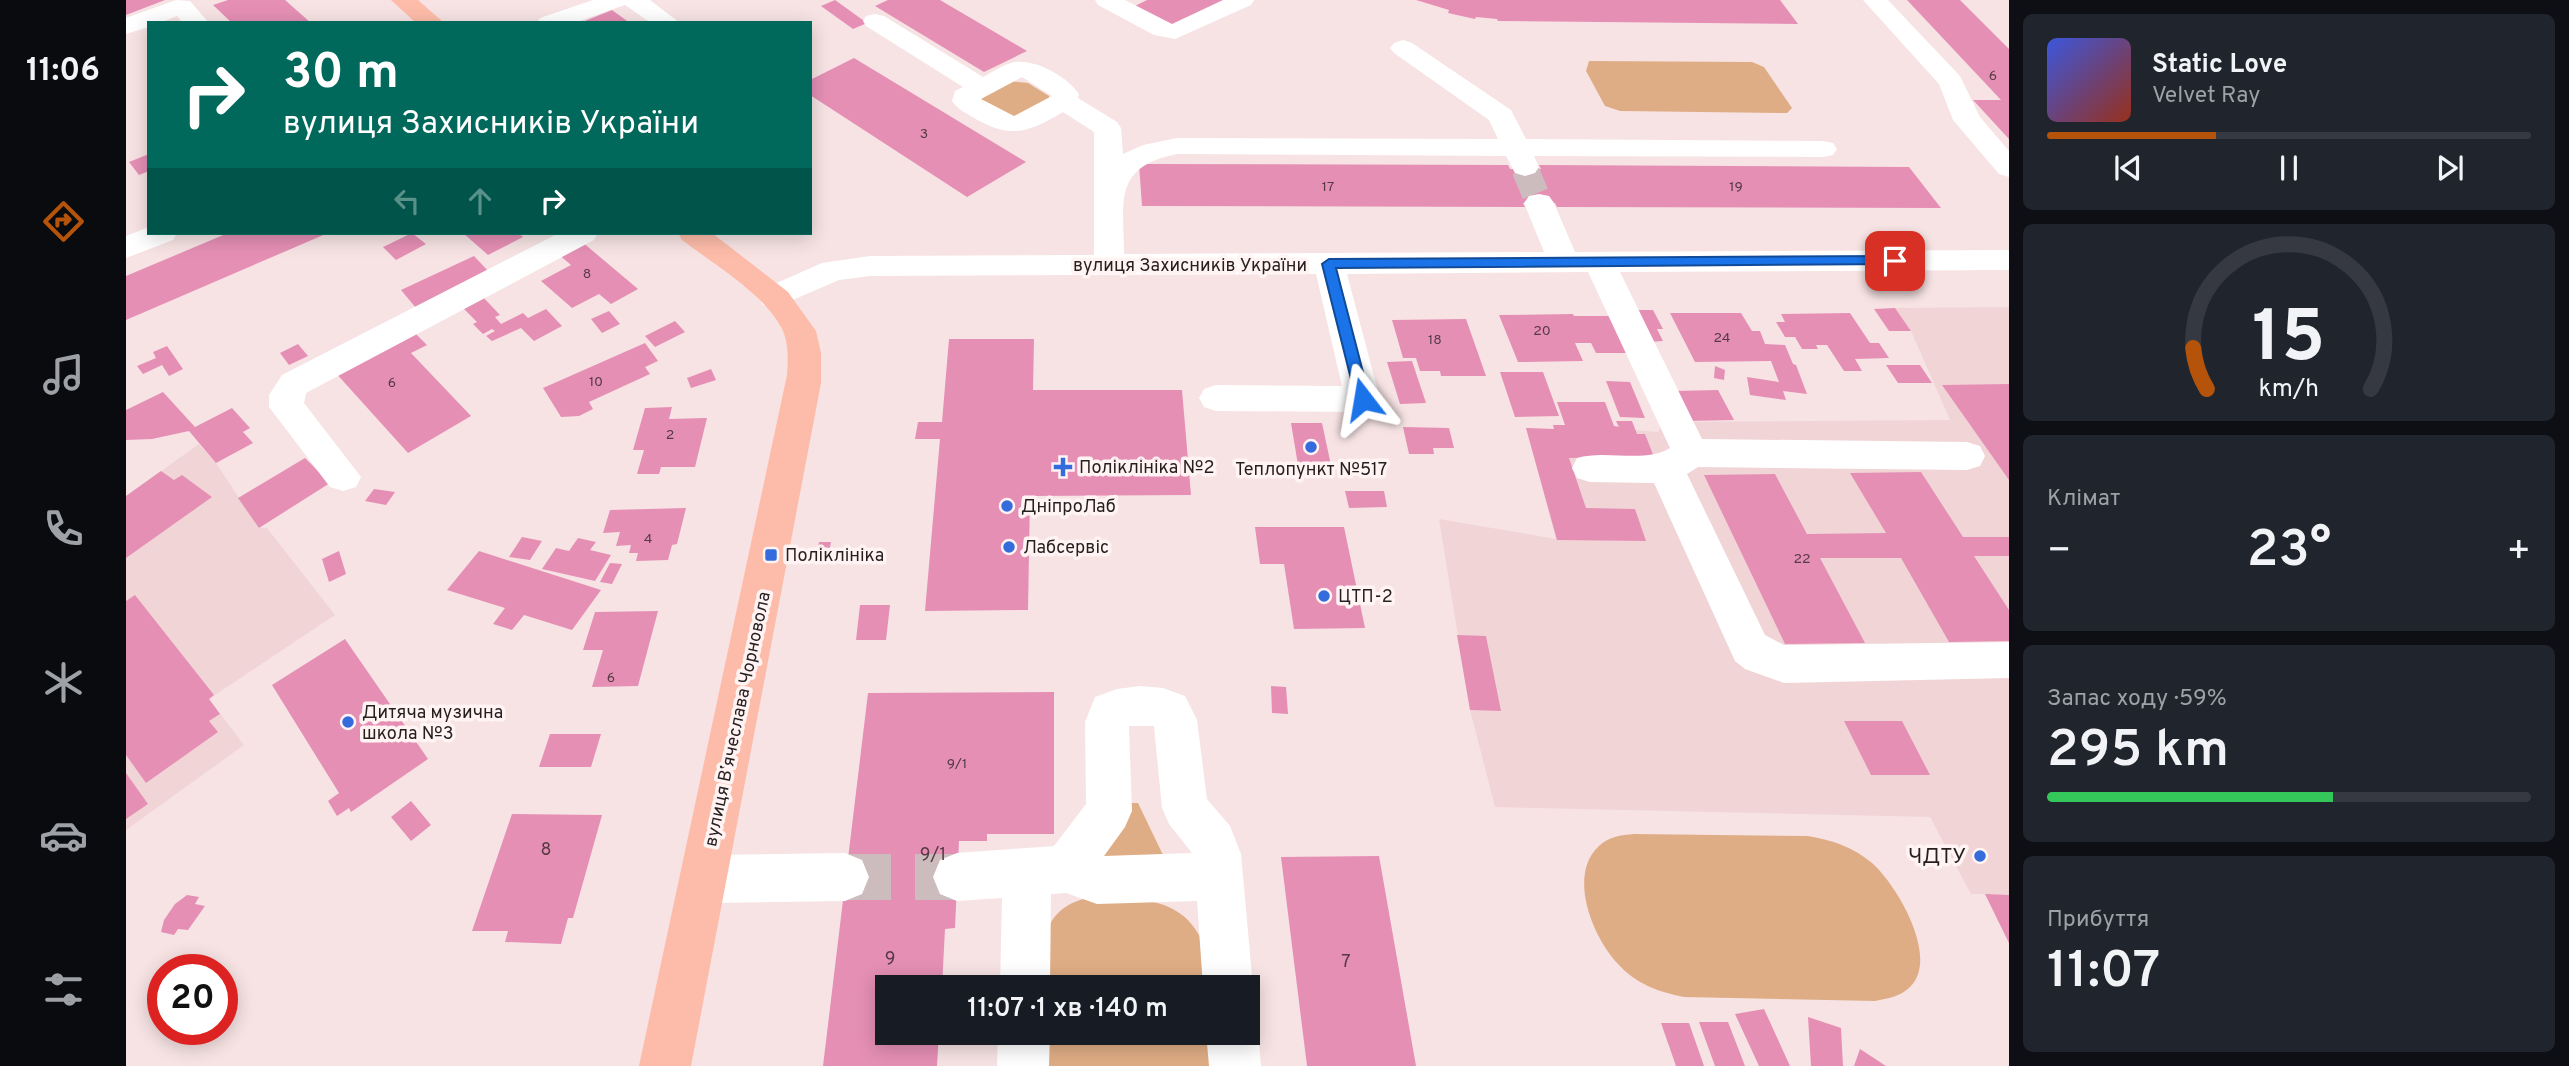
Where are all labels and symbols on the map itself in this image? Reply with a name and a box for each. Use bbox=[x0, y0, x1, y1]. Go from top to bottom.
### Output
house number: 6 bbox=[1989, 68, 1997, 85]
house number: 3 bbox=[920, 126, 928, 143]
house number: 17 bbox=[1322, 179, 1334, 196]
house number: 19 bbox=[1729, 179, 1743, 196]
pin bbox=[1865, 231, 1925, 291]
street label: вулиця Захисників України bbox=[1073, 255, 1307, 278]
house number: 8 bbox=[583, 266, 591, 283]
house number: 20 bbox=[1533, 323, 1551, 340]
house number: 24 bbox=[1713, 330, 1731, 347]
house number: 18 bbox=[1428, 332, 1442, 349]
position arrow bbox=[1326, 362, 1400, 436]
house number: 10 bbox=[589, 374, 603, 391]
house number: 6 bbox=[388, 375, 396, 392]
house number: 2 bbox=[666, 427, 674, 444]
marker: Теплопункт №517 bbox=[1303, 439, 1319, 455]
marker: Поліклініка №2 bbox=[1053, 457, 1073, 477]
place label: Поліклініка №2 bbox=[1079, 457, 1214, 480]
place label: Теплопункт №517 bbox=[1235, 459, 1387, 482]
place label: ДніпроЛаб bbox=[1021, 496, 1116, 519]
marker: ДніпроЛаб bbox=[999, 498, 1015, 514]
house number: 4 bbox=[644, 531, 652, 548]
place label: Лабсервіс bbox=[1023, 537, 1109, 560]
marker: Лабсервіс bbox=[1001, 539, 1017, 555]
place label: Поліклініка bbox=[785, 545, 884, 568]
marker: Поліклініка bbox=[763, 547, 779, 563]
house number: 22 bbox=[1793, 551, 1811, 568]
place label: ЦТП-2 bbox=[1338, 586, 1393, 609]
marker: ЦТП-2 bbox=[1316, 588, 1332, 604]
street label: вулиця Вʼячеслава Чорновола bbox=[700, 590, 777, 849]
house number: 6 bbox=[607, 670, 615, 687]
place label: Дитяча музична школа №3 bbox=[362, 702, 503, 746]
marker: Дитяча музична школа №3 bbox=[340, 714, 356, 730]
house number: 9/1 bbox=[947, 756, 967, 773]
house number: 8 bbox=[541, 839, 552, 862]
house number: 9/1 bbox=[920, 844, 946, 867]
place label: ЧДТУ bbox=[1908, 844, 1966, 871]
marker: ЧДТУ bbox=[1972, 848, 1988, 864]
house number: 9 bbox=[885, 948, 895, 971]
house number: 7 bbox=[1341, 951, 1351, 974]
speed limit sign: 20 bbox=[147, 954, 238, 1045]

